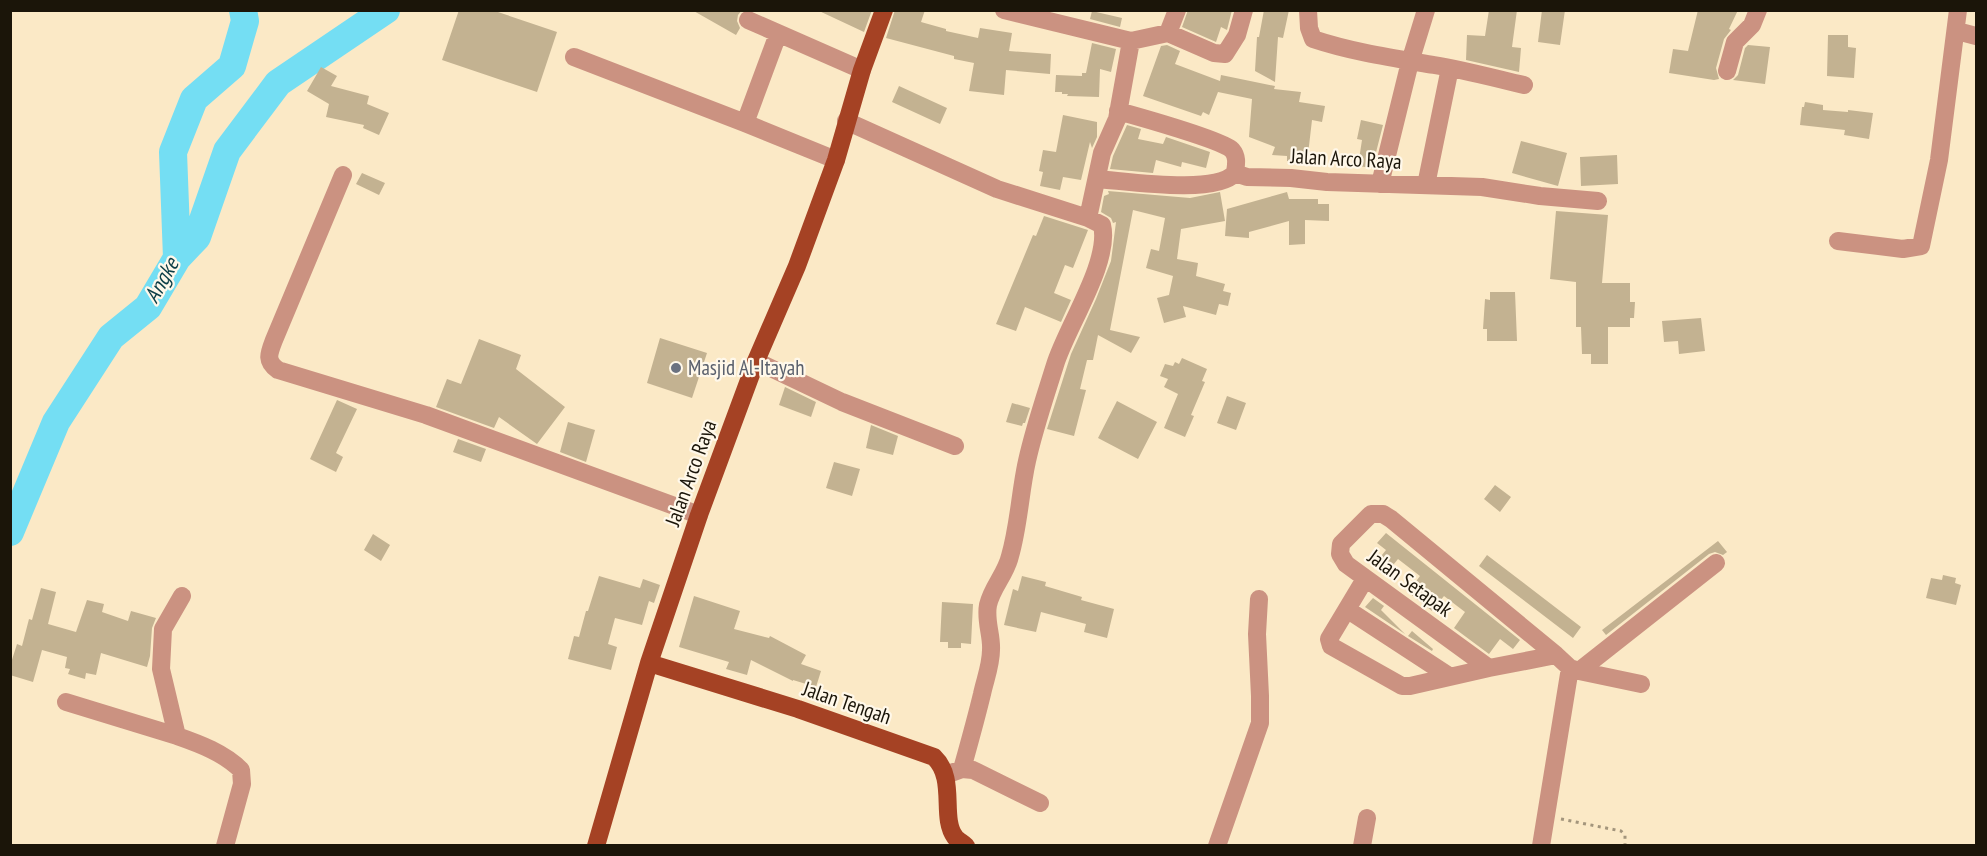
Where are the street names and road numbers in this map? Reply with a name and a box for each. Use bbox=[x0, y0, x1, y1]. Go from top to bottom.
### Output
street label: Jalan Arco Raya bbox=[1289, 142, 1402, 175]
street label: Jalan Arco Raya bbox=[659, 416, 722, 531]
street label: Jalan Setapak bbox=[1362, 542, 1458, 622]
street label: Jalan Tengah bbox=[798, 675, 895, 730]

